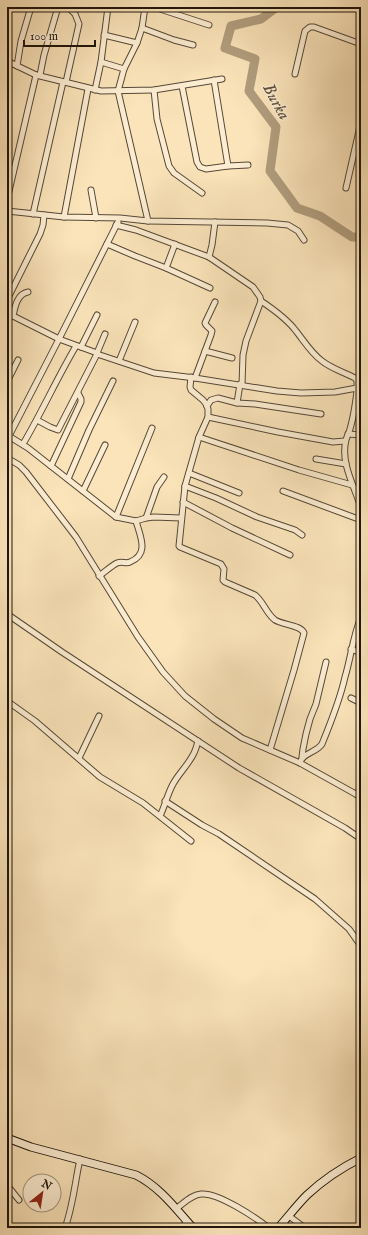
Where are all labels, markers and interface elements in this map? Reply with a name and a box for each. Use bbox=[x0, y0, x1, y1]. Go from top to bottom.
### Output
scale bar bbox=[24, 22, 95, 48]
text: 100 m bbox=[30, 29, 58, 44]
water label: Burka bbox=[257, 80, 294, 124]
north arrow bbox=[22, 1173, 62, 1213]
text: N bbox=[38, 1176, 55, 1194]

